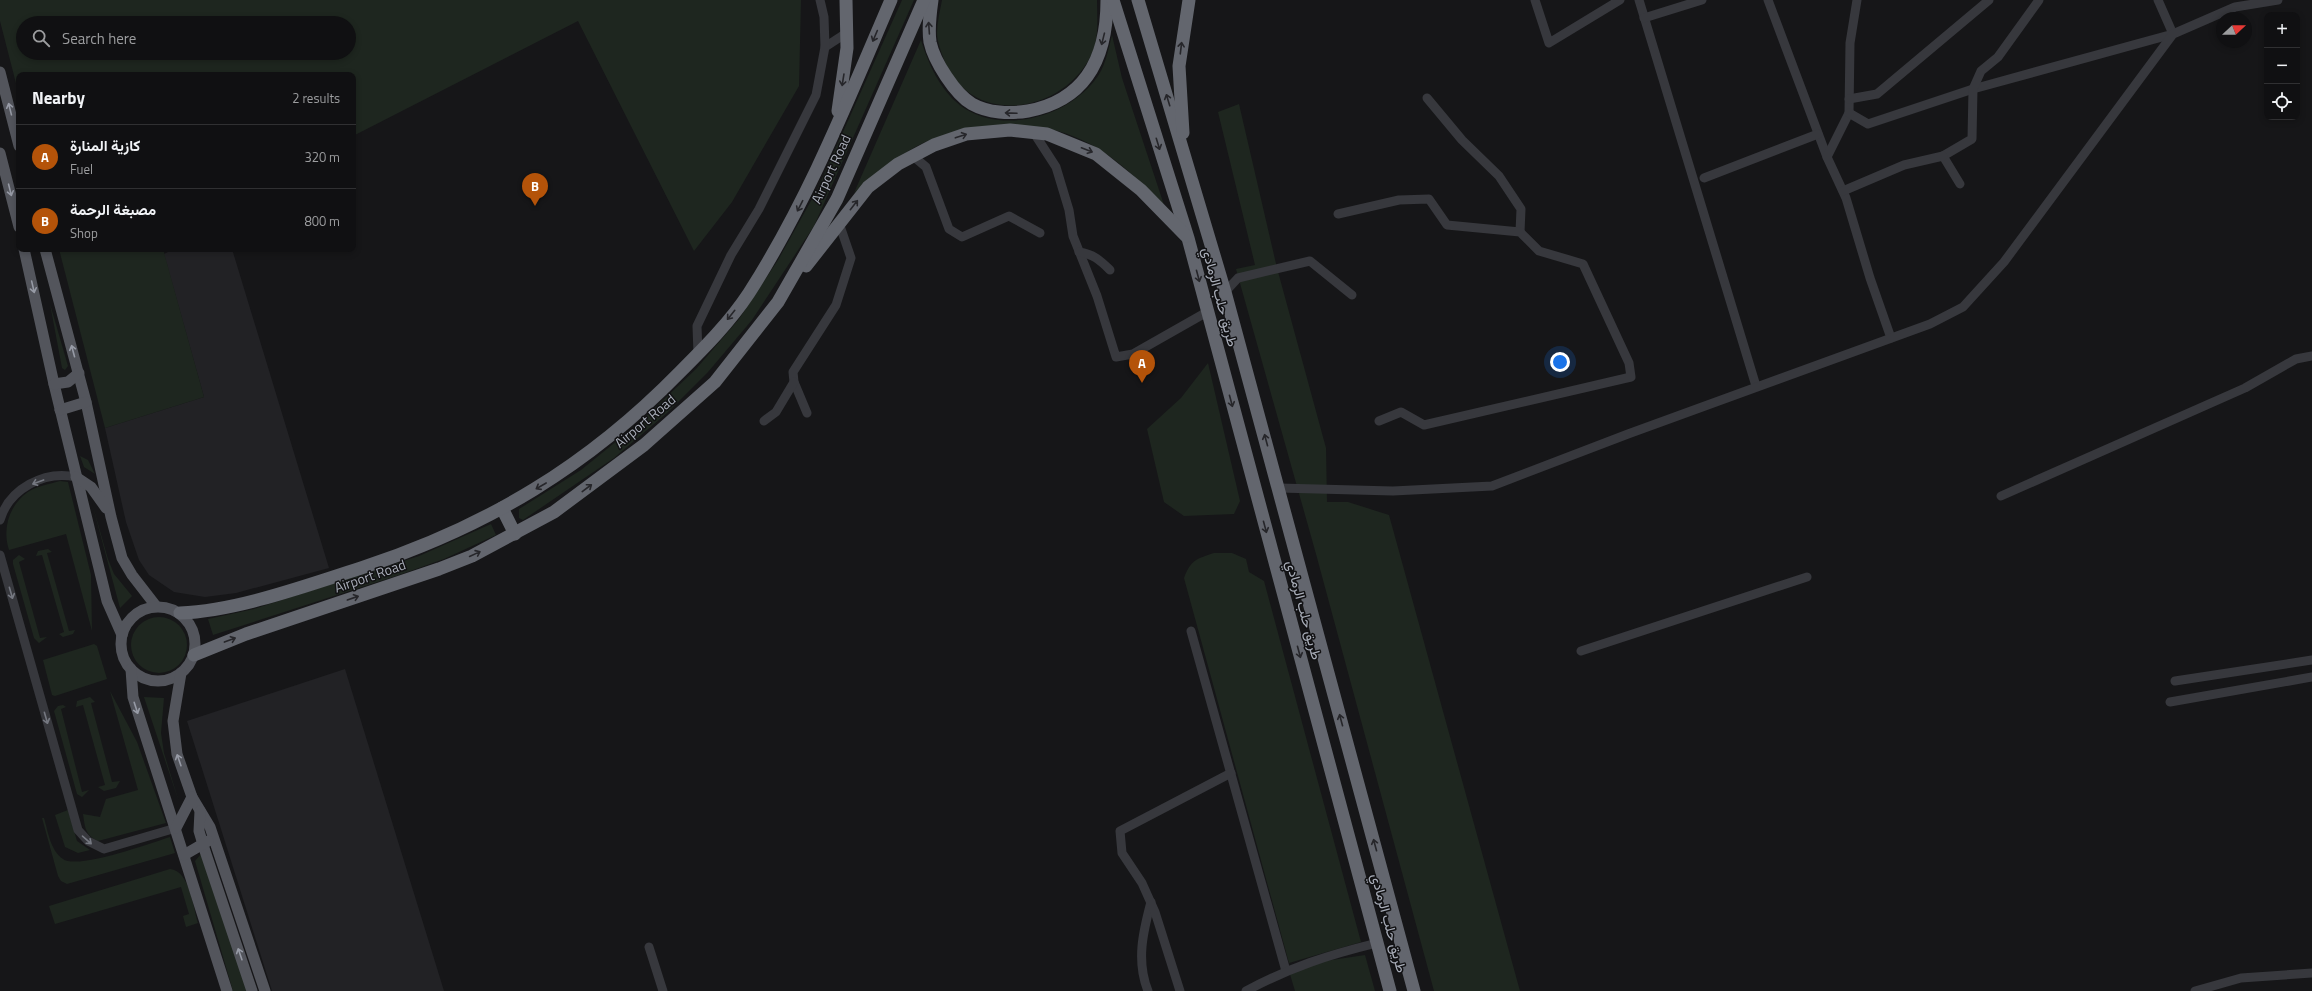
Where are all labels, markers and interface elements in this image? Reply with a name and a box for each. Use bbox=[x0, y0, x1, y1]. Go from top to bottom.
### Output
north arrow bbox=[2216, 12, 2252, 48]
map controls bbox=[2264, 12, 2300, 120]
button: + bbox=[2264, 12, 2300, 48]
search box bbox=[16, 16, 356, 60]
one-way arrow bbox=[926, 22, 933, 35]
icon: search bbox=[30, 27, 52, 49]
text: Search here bbox=[62, 27, 136, 50]
one-way arrow bbox=[871, 29, 879, 41]
one-way arrow bbox=[1099, 32, 1107, 45]
one-way arrow bbox=[1177, 42, 1185, 55]
button: − bbox=[2264, 48, 2300, 84]
one-way arrow bbox=[839, 74, 847, 87]
button: locate bbox=[2264, 84, 2300, 120]
text: Nearby bbox=[32, 85, 85, 111]
text: 2 results bbox=[292, 88, 340, 108]
one-way arrow bbox=[1164, 94, 1171, 107]
one-way arrow bbox=[5, 103, 13, 116]
one-way arrow bbox=[1005, 109, 1018, 116]
street label: Airport Road bbox=[805, 131, 856, 207]
one-way arrow bbox=[954, 131, 966, 139]
text: كازية المنارة bbox=[70, 134, 140, 157]
one-way arrow bbox=[1155, 138, 1163, 150]
text: A bbox=[41, 147, 49, 167]
text: 320 m bbox=[304, 147, 340, 167]
one-way arrow bbox=[1081, 147, 1093, 155]
text: Fuel bbox=[70, 159, 93, 179]
pin: B bbox=[522, 173, 548, 206]
one-way arrow bbox=[6, 183, 14, 196]
text: مصبغة الرحمة bbox=[70, 198, 156, 221]
one-way arrow bbox=[795, 199, 803, 211]
one-way arrow bbox=[849, 199, 858, 210]
text: B bbox=[41, 211, 49, 231]
text: 800 m bbox=[304, 211, 340, 231]
text: Shop bbox=[70, 223, 98, 243]
street label: طريق حلب الرمادي bbox=[1195, 245, 1244, 349]
one-way arrow bbox=[1195, 269, 1202, 282]
one-way arrow bbox=[29, 280, 37, 293]
one-way arrow bbox=[726, 310, 735, 321]
one-way arrow bbox=[69, 345, 76, 358]
pin: A bbox=[1129, 350, 1155, 383]
your location bbox=[1550, 352, 1570, 372]
street label: Airport Road bbox=[610, 389, 680, 452]
one-way arrow bbox=[1228, 394, 1236, 407]
one-way arrow bbox=[1261, 434, 1269, 447]
one-way arrow bbox=[32, 478, 44, 486]
one-way arrow bbox=[535, 482, 547, 490]
one-way arrow bbox=[581, 484, 592, 492]
one-way arrow bbox=[1262, 520, 1269, 533]
one-way arrow bbox=[469, 550, 481, 557]
street label: Airport Road bbox=[331, 554, 408, 598]
street label: طريق حلب الرمادي bbox=[1279, 558, 1328, 662]
one-way arrow bbox=[8, 586, 15, 599]
one-way arrow bbox=[347, 594, 360, 601]
one-way arrow bbox=[224, 635, 236, 643]
one-way arrow bbox=[1295, 646, 1303, 659]
one-way arrow bbox=[133, 701, 140, 714]
one-way arrow bbox=[43, 711, 51, 724]
one-way arrow bbox=[1337, 713, 1344, 726]
one-way arrow bbox=[175, 753, 182, 766]
one-way arrow bbox=[82, 835, 92, 844]
one-way arrow bbox=[1370, 839, 1378, 852]
street label: طريق حلب الرمادي bbox=[1364, 871, 1413, 975]
one-way arrow bbox=[236, 948, 243, 961]

